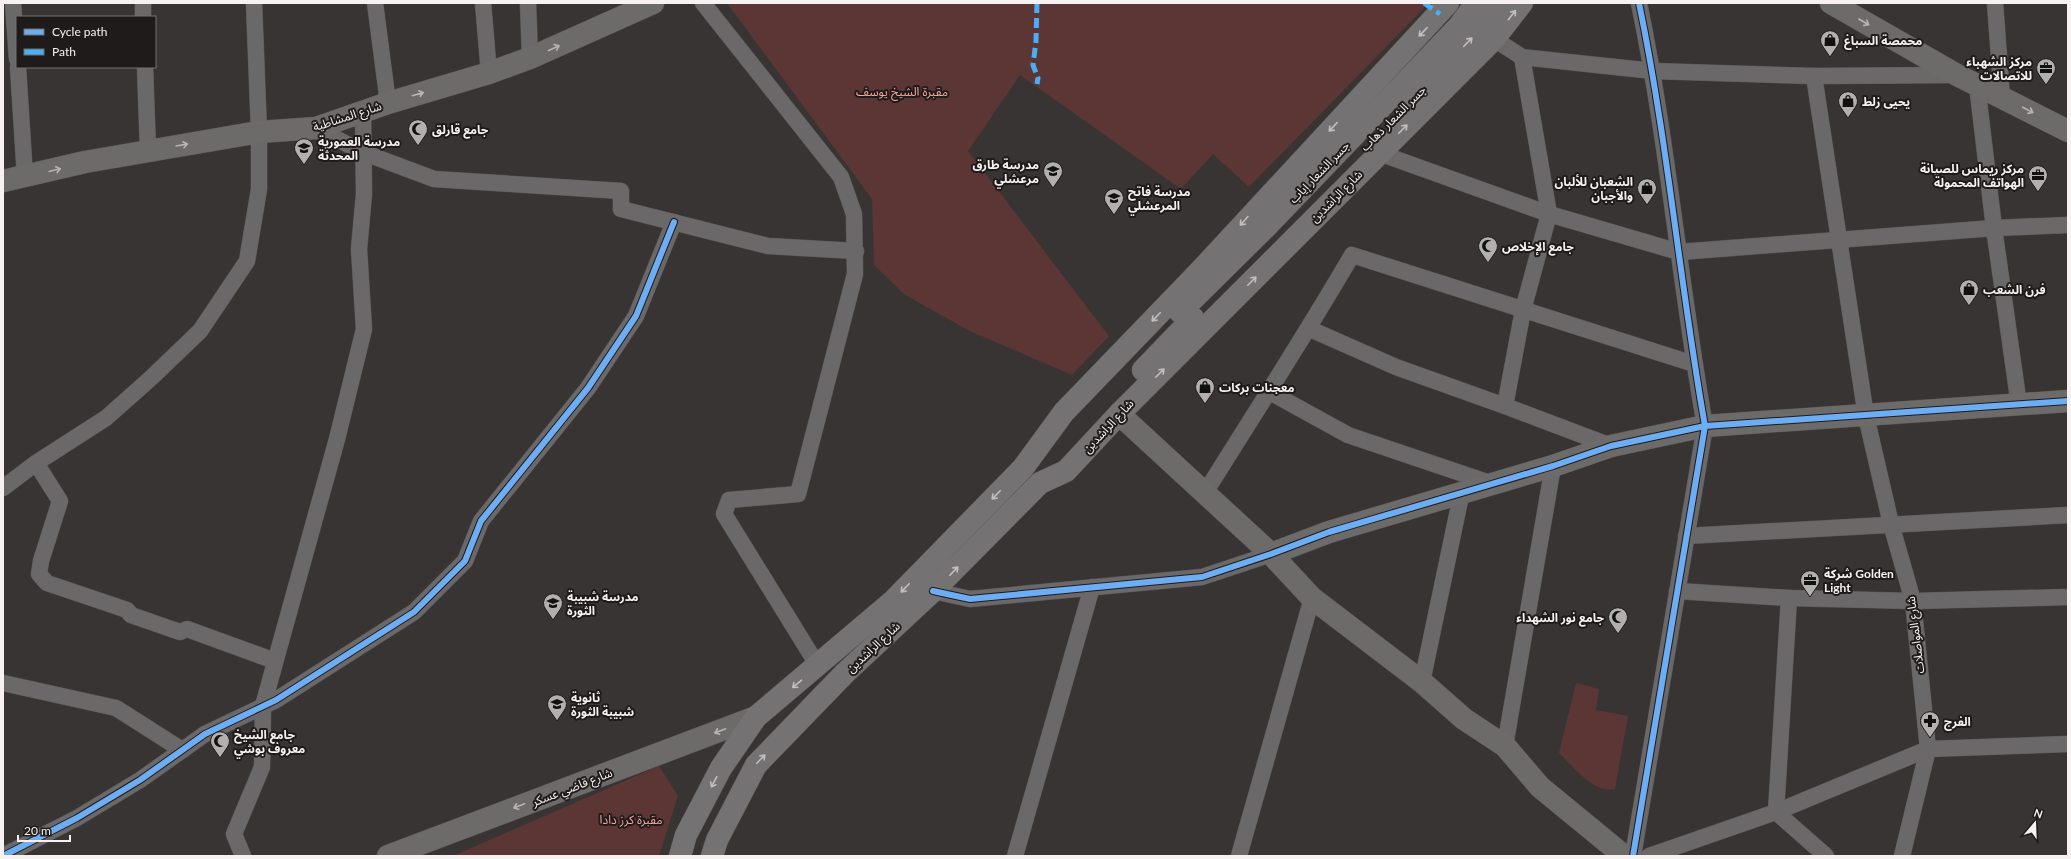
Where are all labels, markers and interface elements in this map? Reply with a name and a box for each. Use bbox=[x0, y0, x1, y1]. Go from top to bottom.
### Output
one-way arrow bbox=[1508, 10, 1517, 21]
legend bbox=[16, 16, 156, 68]
one-way arrow bbox=[1858, 19, 1870, 27]
text: Cycle path bbox=[52, 24, 107, 39]
one-way arrow bbox=[1418, 27, 1427, 37]
shop icon: محمصة السباغ bbox=[1819, 29, 1841, 57]
place label: محمصة السباغ bbox=[1844, 33, 1922, 50]
one-way arrow bbox=[1463, 37, 1473, 47]
text: Path bbox=[52, 44, 76, 59]
one-way arrow bbox=[547, 44, 559, 51]
place label: مركز الشهباء للاتصالات bbox=[1966, 54, 2032, 83]
office icon: مركز الشهباء للاتصالات bbox=[2035, 57, 2057, 85]
street label: جسر الشعار ذهاب bbox=[1357, 82, 1429, 154]
park label: مقبرة الشيخ يوسف bbox=[856, 84, 948, 101]
one-way arrow bbox=[411, 90, 424, 97]
shop icon: يحيى زلط bbox=[1837, 90, 1859, 118]
place label: يحيى زلط bbox=[1862, 94, 1910, 109]
street label: شارع المشاطية bbox=[311, 98, 384, 136]
one-way arrow bbox=[2022, 107, 2034, 115]
mosque icon: جامع قارلق bbox=[407, 118, 429, 146]
place label: جامع قارلق bbox=[432, 122, 489, 139]
one-way arrow bbox=[1328, 122, 1338, 132]
one-way arrow bbox=[1398, 124, 1408, 134]
place label: مدرسة العمورية المحدثة bbox=[318, 134, 400, 163]
school or university icon: مدرسة العمورية المحدثة bbox=[293, 137, 315, 165]
street label: جسر الشعار إياب bbox=[1286, 138, 1353, 207]
one-way arrow bbox=[176, 141, 189, 149]
place label: مدرسة طارق مرعشلي bbox=[972, 157, 1039, 188]
school or university icon: مدرسة طارق مرعشلي bbox=[1042, 160, 1064, 188]
place label: مركز ريماس للصيانة الهواتف المحمولة bbox=[1920, 161, 2024, 190]
office icon: مركز ريماس للصيانة الهواتف المحمولة bbox=[2027, 164, 2049, 192]
one-way arrow bbox=[48, 165, 61, 173]
street label: شارع الراشدين bbox=[1307, 167, 1367, 227]
place label: الشعبان للألبان والأجبان bbox=[1554, 174, 1633, 203]
shop icon: الشعبان للألبان والأجبان bbox=[1636, 177, 1658, 205]
place label: مدرسة فاتح المرعشلي bbox=[1128, 184, 1190, 215]
school or university icon: مدرسة فاتح المرعشلي bbox=[1103, 187, 1125, 215]
one-way arrow bbox=[1240, 216, 1249, 227]
mosque icon: جامع الإخلاص bbox=[1477, 235, 1499, 263]
place label: جامع الإخلاص bbox=[1502, 239, 1574, 256]
one-way arrow bbox=[1247, 276, 1257, 285]
shop icon: فرن الشعب bbox=[1958, 278, 1980, 306]
place label: فرن الشعب bbox=[1983, 282, 2046, 297]
one-way arrow bbox=[1151, 312, 1161, 322]
one-way arrow bbox=[1155, 368, 1165, 378]
shop icon: معجنات بركات bbox=[1194, 376, 1216, 404]
place label: معجنات بركات bbox=[1219, 380, 1294, 395]
street label: شارع الراشدين bbox=[1079, 396, 1138, 457]
one-way arrow bbox=[991, 490, 1001, 500]
one-way arrow bbox=[949, 566, 959, 576]
place label: شركة Golden Light bbox=[1824, 566, 1894, 595]
office icon: شركة Golden Light bbox=[1799, 569, 1821, 597]
one-way arrow bbox=[900, 583, 910, 593]
place label: مدرسة شبيبة الثورة bbox=[567, 589, 639, 618]
school or university icon: مدرسة شبيبة الثورة bbox=[542, 592, 564, 620]
street label: شارع المواصلات bbox=[1903, 595, 1929, 675]
mosque icon: جامع نور الشهداء bbox=[1607, 606, 1629, 634]
place label: جامع نور الشهداء bbox=[1516, 610, 1604, 627]
street label: شارع الراشدين bbox=[843, 618, 904, 677]
one-way arrow bbox=[791, 679, 802, 688]
place label: ثانوية شبيبة الثورة bbox=[571, 690, 634, 719]
school or university icon: ثانوية شبيبة الثورة bbox=[546, 693, 568, 721]
pharmacy icon: الفرج bbox=[1919, 710, 1941, 738]
place label: الفرج bbox=[1944, 714, 1971, 731]
place label: جامع الشيخ معروف بوشي bbox=[234, 727, 305, 758]
one-way arrow bbox=[713, 728, 726, 735]
mosque icon: جامع الشيخ معروف بوشي bbox=[209, 730, 231, 758]
one-way arrow bbox=[756, 755, 765, 765]
street label: شارع قاضي عسكر bbox=[529, 765, 615, 812]
one-way arrow bbox=[710, 776, 717, 788]
one-way arrow bbox=[514, 803, 526, 811]
north arrow bbox=[2015, 803, 2055, 843]
text: N bbox=[2032, 806, 2045, 821]
park label: مقبرة كرز دادا bbox=[600, 812, 662, 827]
scale bar bbox=[18, 817, 70, 843]
text: 20 m bbox=[24, 823, 51, 838]

